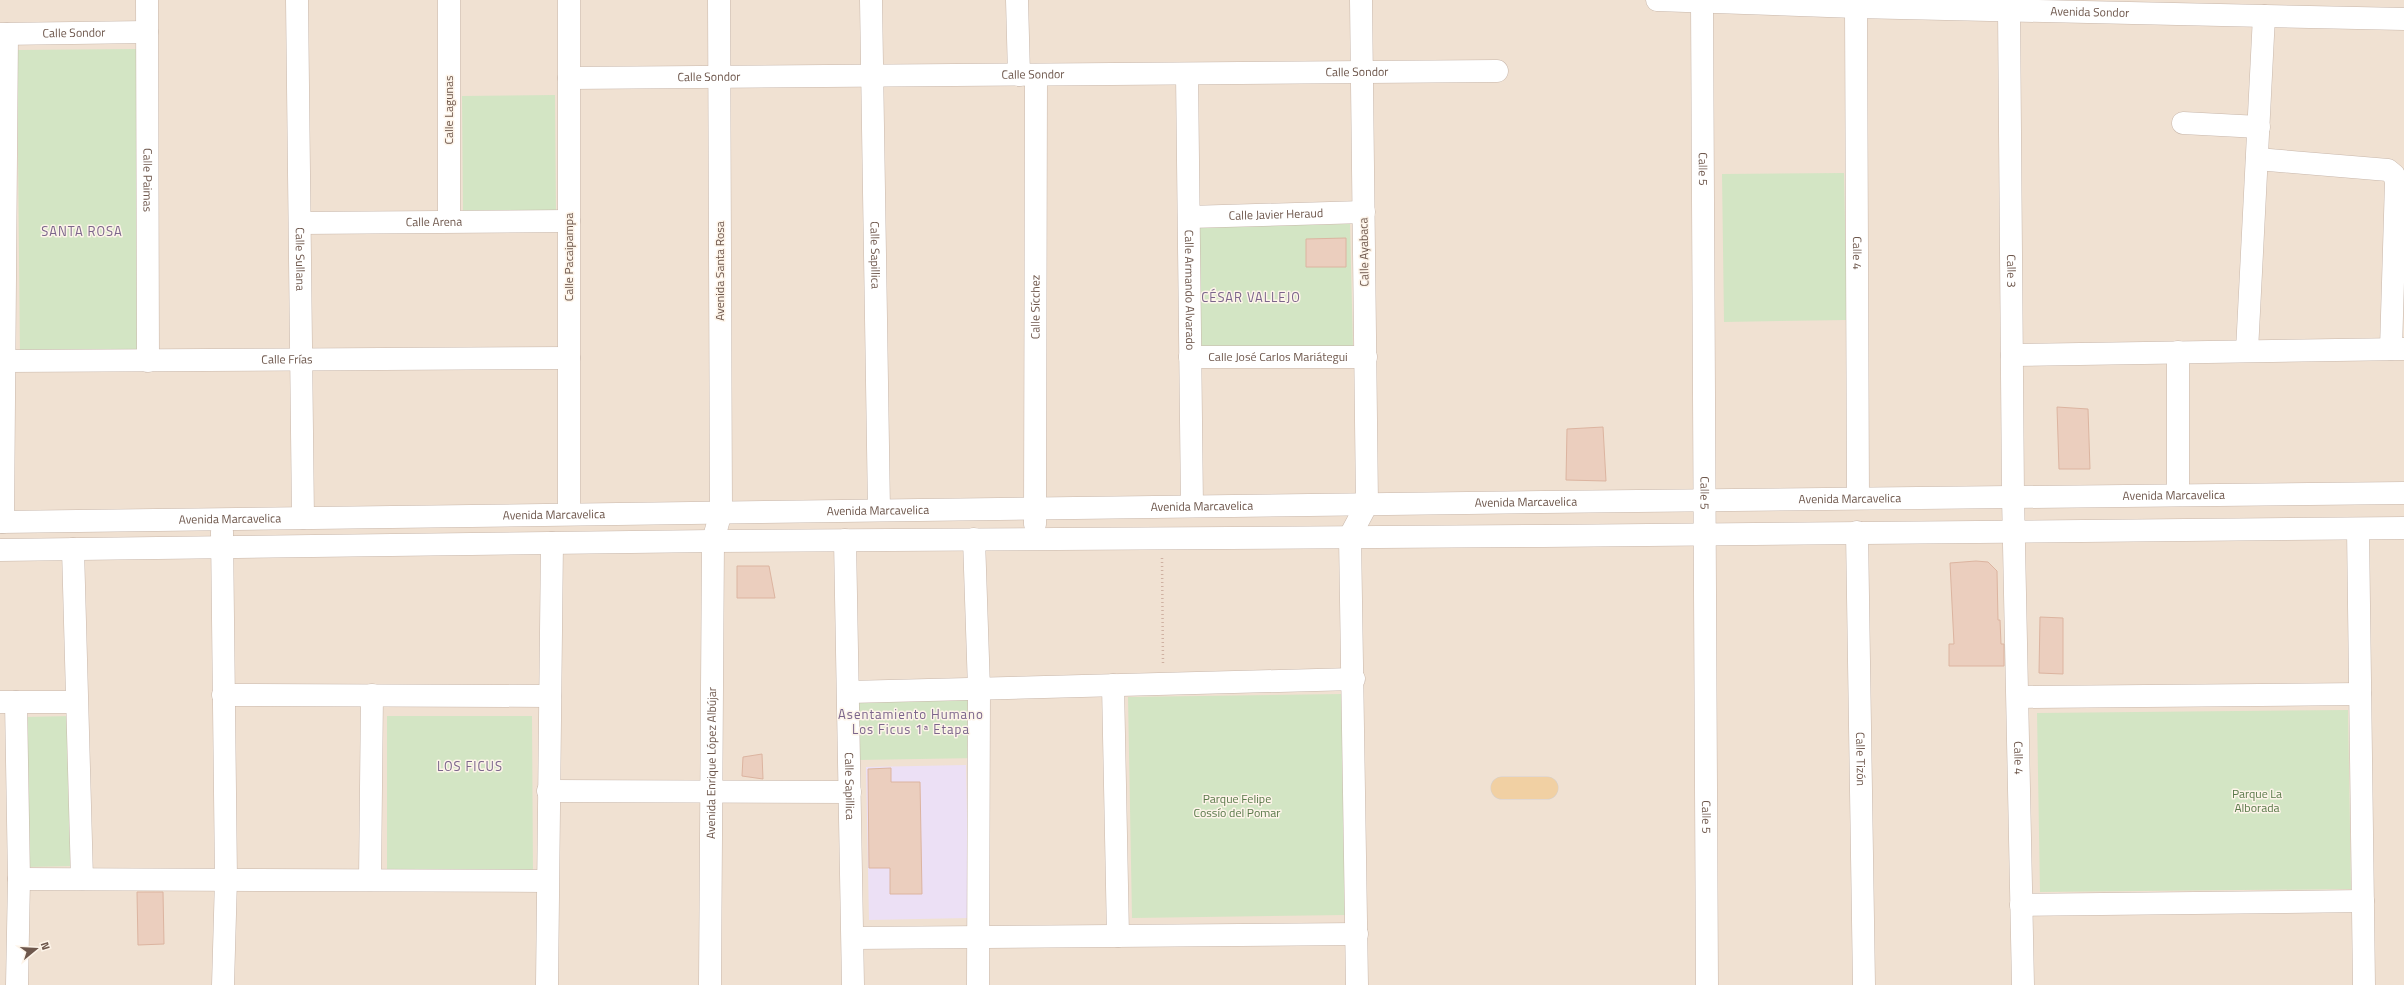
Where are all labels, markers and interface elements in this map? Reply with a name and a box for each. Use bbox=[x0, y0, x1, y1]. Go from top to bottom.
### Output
street label: Avenida Sondor bbox=[2050, 1, 2130, 22]
street label: Calle Sondor bbox=[42, 23, 106, 42]
street label: Calle Sondor bbox=[1325, 62, 1389, 81]
street label: Calle Sondor bbox=[1001, 64, 1065, 84]
street label: Calle Sondor bbox=[677, 67, 741, 86]
street label: Calle Lagunas bbox=[439, 75, 458, 145]
street label: Calle Paimas bbox=[138, 148, 158, 213]
street label: Calle 5 bbox=[1694, 152, 1713, 186]
street label: Calle Javier Heraud bbox=[1228, 203, 1323, 225]
street label: Calle Arena bbox=[406, 212, 462, 231]
street label: Calle Pacaipampa bbox=[559, 213, 578, 301]
street label: Calle Ayabaca bbox=[1353, 217, 1374, 287]
district label: SANTA ROSA bbox=[41, 221, 123, 241]
street label: Avenida Santa Rosa bbox=[710, 221, 729, 321]
street label: Calle Sapillica bbox=[865, 221, 886, 289]
street label: Calle Sullana bbox=[291, 227, 310, 291]
street label: Calle Armando Alvarado bbox=[1180, 230, 1200, 350]
street label: Calle 4 bbox=[1848, 236, 1867, 270]
street label: Calle 3 bbox=[2002, 254, 2021, 288]
street label: Calle Sícchez bbox=[1025, 275, 1045, 339]
district label: CÉSAR VALLEJO bbox=[1201, 287, 1301, 307]
street label: Calle José Carlos Mariátegui bbox=[1208, 347, 1348, 366]
street label: Calle Frías bbox=[261, 349, 313, 369]
street label: Calle 5 bbox=[1695, 476, 1715, 510]
street label: Avenida Marcavelica bbox=[2122, 485, 2225, 505]
street label: Avenida Marcavelica bbox=[1798, 488, 1901, 508]
street label: Avenida Marcavelica bbox=[1474, 492, 1577, 512]
street label: Avenida Marcavelica bbox=[1151, 496, 1253, 516]
street label: Avenida Marcavelica bbox=[827, 500, 929, 520]
street label: Avenida Marcavelica bbox=[503, 504, 605, 524]
street label: Avenida Marcavelica bbox=[179, 508, 281, 529]
street label: Avenida Enrique López Albújar bbox=[701, 687, 721, 839]
district label: Asentamiento Humano Los Ficus 1ª Etapa bbox=[838, 704, 984, 739]
street label: Calle Tizón bbox=[1851, 732, 1871, 786]
street label: Calle 4 bbox=[2009, 741, 2029, 775]
street label: Calle Sapillica bbox=[840, 752, 860, 820]
district label: LOS FICUS bbox=[437, 756, 503, 776]
park label: Parque La Alborada bbox=[2232, 784, 2282, 817]
park label: Parque Felipe Cossío del Pomar bbox=[1194, 789, 1280, 822]
street label: Calle 5 bbox=[1697, 800, 1716, 834]
north arrow bbox=[16, 929, 56, 969]
text: N bbox=[37, 940, 54, 952]

